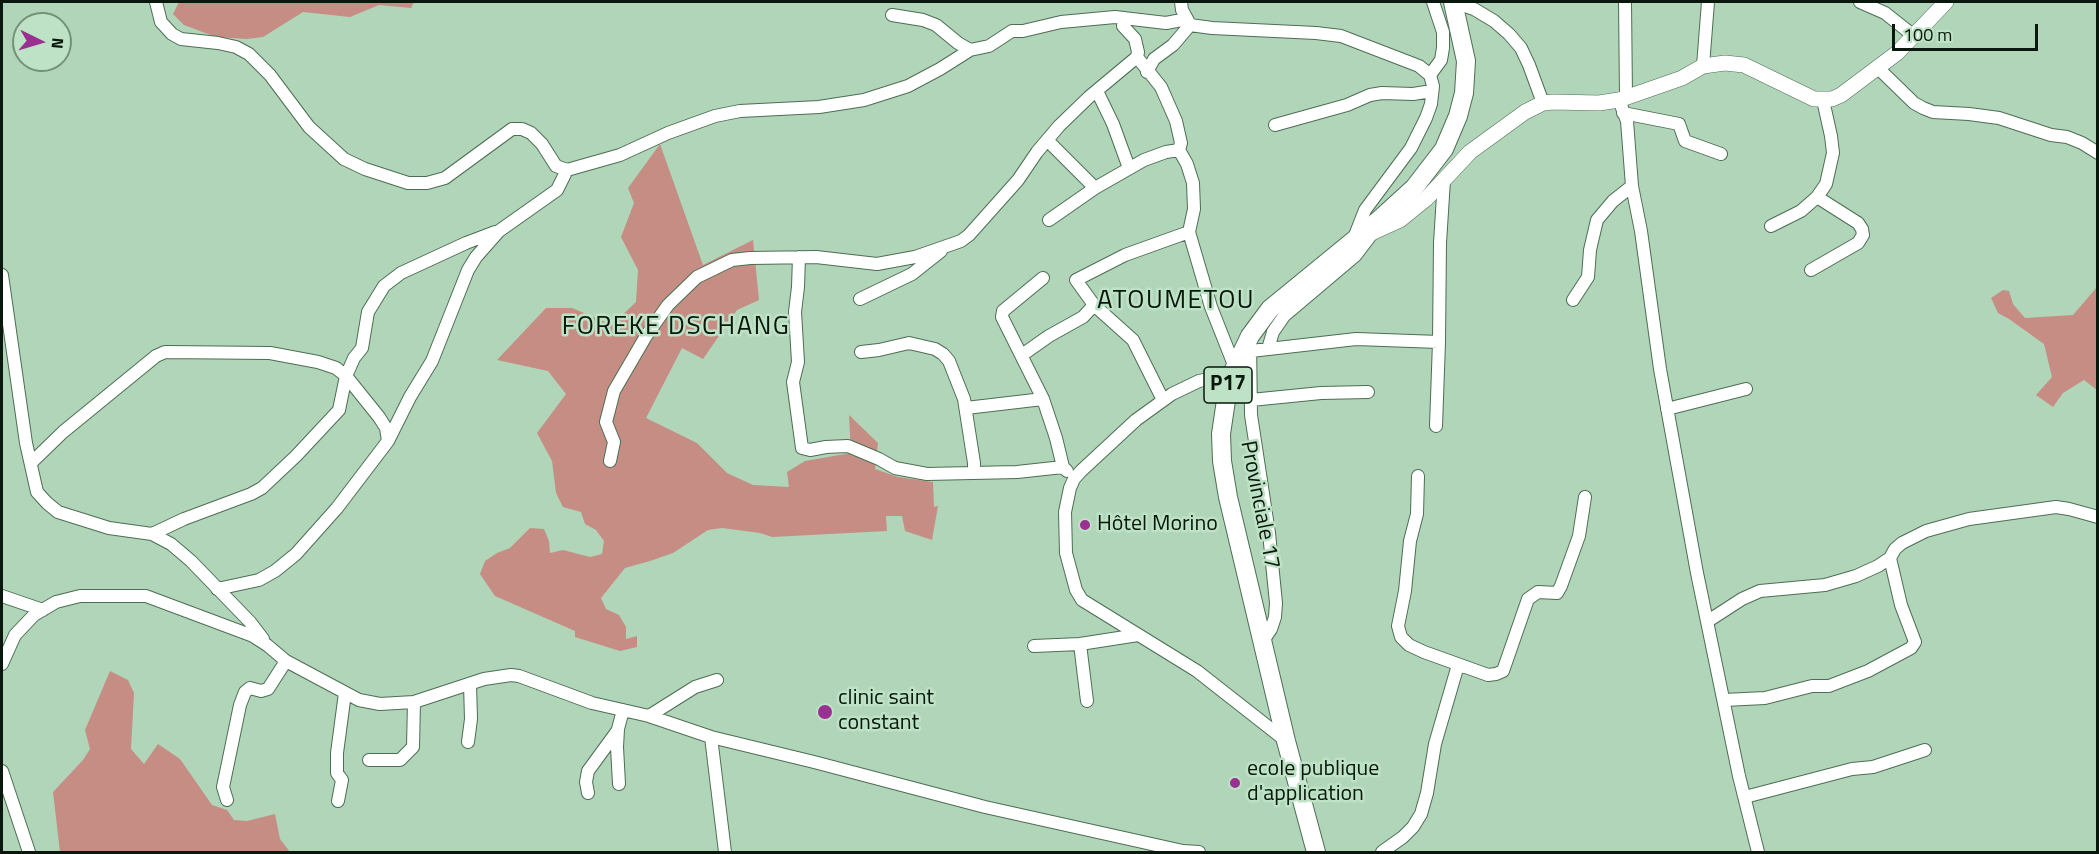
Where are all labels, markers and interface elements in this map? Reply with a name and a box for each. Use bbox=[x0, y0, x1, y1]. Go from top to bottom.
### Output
north arrow bbox=[12, 12, 72, 72]
scale bar bbox=[1895, 12, 2040, 50]
text: 100 m bbox=[1903, 21, 1952, 48]
text: N bbox=[46, 37, 70, 50]
district label: ATOUMETOU bbox=[1097, 286, 1255, 318]
district label: FOREKE DSCHANG bbox=[562, 312, 790, 344]
road number: P17 bbox=[1204, 367, 1252, 403]
street label: Provinciale 17 bbox=[1234, 439, 1284, 571]
place label: Hôtel Morino bbox=[1097, 512, 1218, 538]
marker: Hôtel Morino bbox=[1078, 518, 1092, 532]
place label: clinic saint constant bbox=[838, 686, 934, 738]
marker: clinic saint constant bbox=[816, 703, 834, 721]
place label: ecole publique d'application bbox=[1247, 757, 1379, 808]
marker: ecole publique d'application bbox=[1228, 776, 1242, 790]

